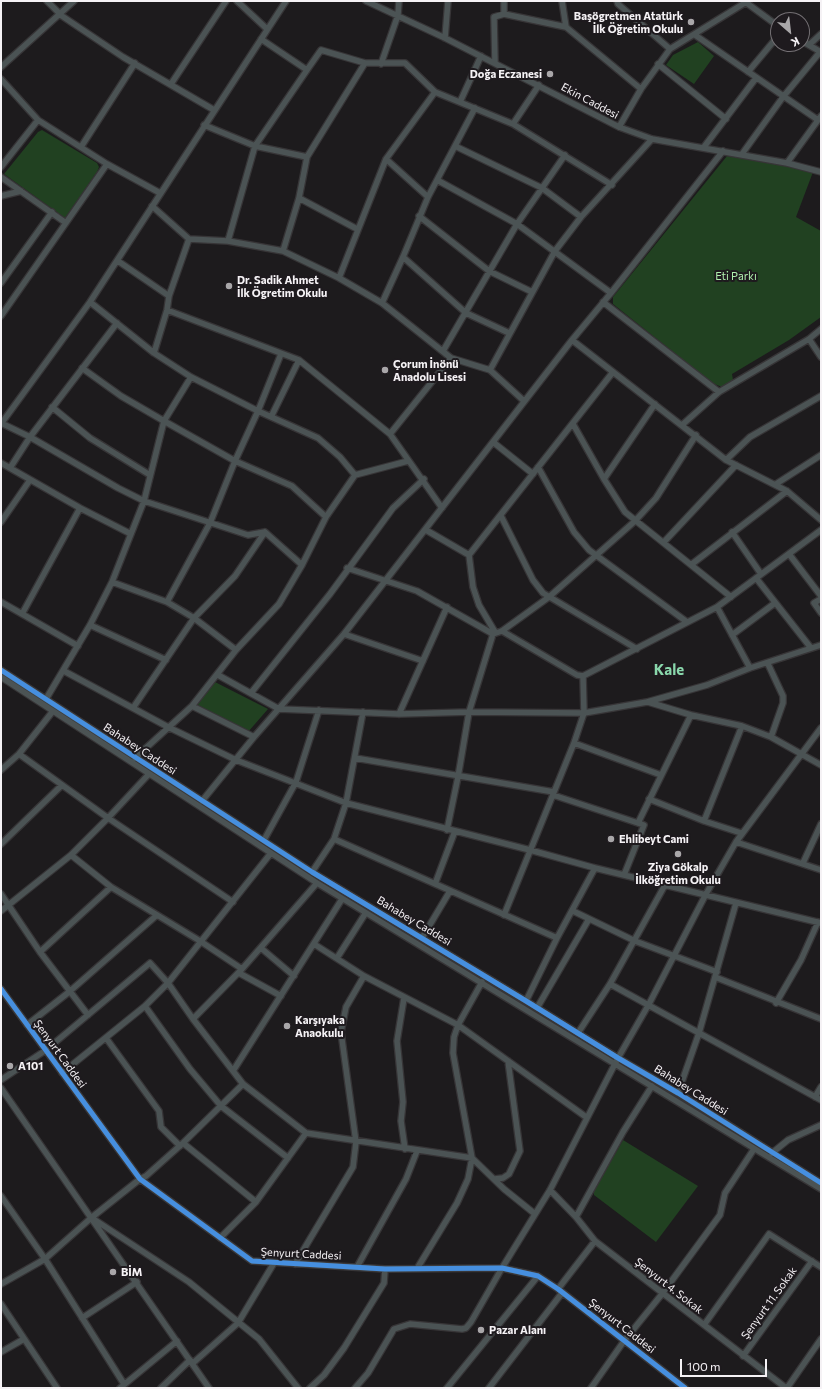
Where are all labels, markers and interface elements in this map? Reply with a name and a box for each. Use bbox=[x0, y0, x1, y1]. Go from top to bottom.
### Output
place label: Başögretmen Atatürk İlk Öğretim Okulu bbox=[574, 9, 683, 35]
north arrow bbox=[770, 12, 810, 52]
marker: Başögretmen Atatürk İlk Öğretim Okulu bbox=[686, 17, 696, 27]
text: K bbox=[789, 35, 802, 50]
place label: Doğa Eczanesi bbox=[470, 67, 542, 81]
marker: Doğa Eczanesi bbox=[545, 69, 555, 79]
street label: Ekin Caddesi bbox=[559, 80, 621, 122]
park label: Eti Parkı bbox=[715, 269, 757, 283]
place label: Dr. Sadik Ahmet İlk Ögretim Okulu bbox=[237, 273, 327, 299]
marker: Dr. Sadik Ahmet İlk Ögretim Okulu bbox=[224, 281, 234, 291]
place label: Çorum İnönü Anadolu Lisesi bbox=[393, 357, 466, 383]
marker: Çorum İnönü Anadolu Lisesi bbox=[380, 365, 390, 375]
district label: Kale bbox=[654, 661, 684, 679]
street label: Bahabey Caddesi bbox=[101, 720, 179, 778]
place label: Ehlibeyt Cami bbox=[619, 832, 689, 846]
marker: Ehlibeyt Cami bbox=[606, 834, 616, 844]
marker: Ziya Gökalp İlköğretim Okulu bbox=[673, 849, 683, 859]
place label: Ziya Gökalp İlköğretim Okulu bbox=[635, 860, 721, 886]
street label: Bahabey Caddesi bbox=[374, 894, 454, 948]
place label: Karşıyaka Anaokulu bbox=[295, 1013, 345, 1039]
street label: Şenyurt Caddesi bbox=[31, 1017, 89, 1091]
marker: Karşıyaka Anaokulu bbox=[282, 1021, 292, 1031]
place label: A101 bbox=[18, 1059, 43, 1073]
marker: A101 bbox=[5, 1061, 15, 1071]
street label: Bahabey Caddesi bbox=[652, 1062, 730, 1118]
street label: Şenyurt Caddesi bbox=[260, 1245, 342, 1263]
street label: Şenyurt 4. Sokak bbox=[632, 1255, 706, 1317]
street label: Şenyurt 11. Sokak bbox=[738, 1264, 800, 1342]
place label: BİM bbox=[121, 1265, 142, 1279]
marker: BİM bbox=[108, 1267, 118, 1277]
street label: Şenyurt Caddesi bbox=[586, 1296, 658, 1356]
place label: Pazar Alanı bbox=[489, 1323, 546, 1337]
marker: Pazar Alanı bbox=[476, 1325, 486, 1335]
scale bar bbox=[682, 1351, 769, 1377]
text: 100 m bbox=[687, 1359, 721, 1373]

